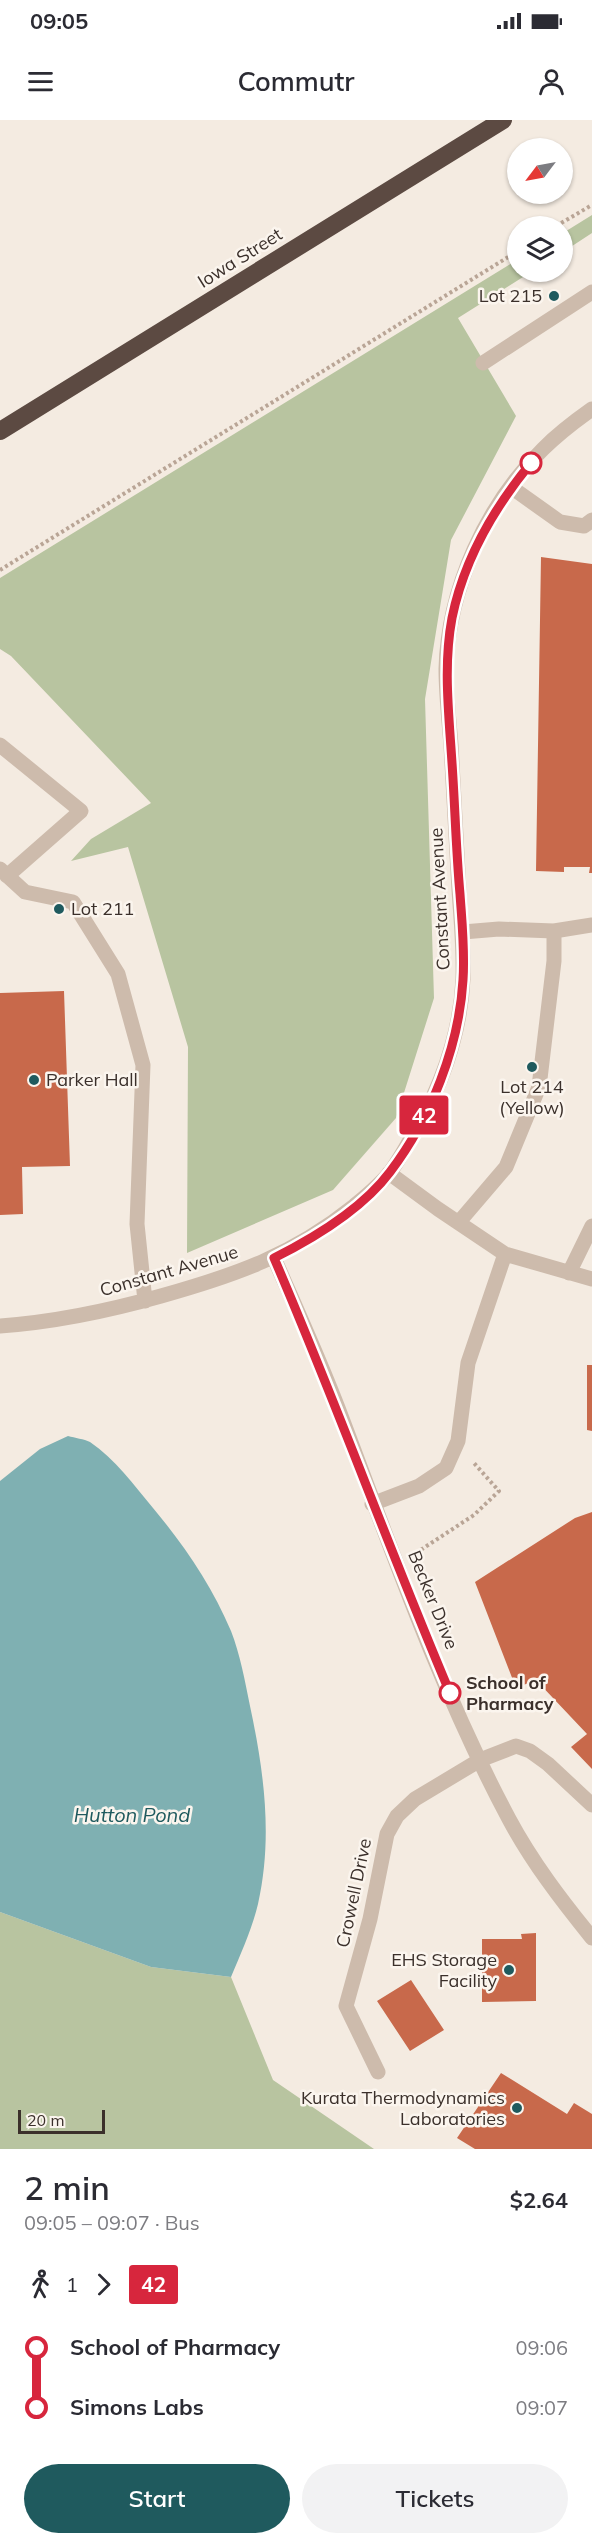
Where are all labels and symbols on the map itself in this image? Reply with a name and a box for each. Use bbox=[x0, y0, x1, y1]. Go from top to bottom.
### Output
north arrow bbox=[507, 138, 573, 204]
street label: Iowa Street bbox=[193, 223, 286, 293]
place label: Lot 215 bbox=[479, 284, 542, 307]
marker: Lot 215 bbox=[547, 289, 561, 303]
unlabelled marker bbox=[520, 452, 542, 474]
street label: Constant Avenue bbox=[424, 827, 455, 971]
place label: Lot 211 bbox=[71, 897, 134, 920]
marker: Lot 211 bbox=[52, 902, 66, 916]
marker: Lot 214 (Yellow) bbox=[525, 1060, 539, 1074]
place label: Parker Hall bbox=[46, 1068, 138, 1091]
marker: Parker Hall bbox=[27, 1073, 41, 1087]
place label: Lot 214 (Yellow) bbox=[499, 1075, 565, 1119]
line badge: 42 bbox=[397, 1096, 451, 1134]
street label: Constant Avenue bbox=[97, 1240, 241, 1301]
street label: Becker Drive bbox=[403, 1547, 464, 1653]
place label: School of Pharmacy bbox=[466, 1671, 554, 1715]
marker: School of Pharmacy bbox=[439, 1682, 461, 1704]
water label: Hutton Pond bbox=[74, 1802, 190, 1827]
street label: Crowell Drive bbox=[331, 1836, 376, 1950]
place label: EHS Storage Facility bbox=[391, 1948, 497, 1992]
marker: EHS Storage Facility bbox=[502, 1963, 516, 1977]
place label: Kurata Thermodynamics Laboratories bbox=[301, 2086, 505, 2130]
marker: Kurata Thermodynamics Laboratories bbox=[510, 2101, 524, 2115]
scale bar bbox=[18, 2107, 105, 2134]

